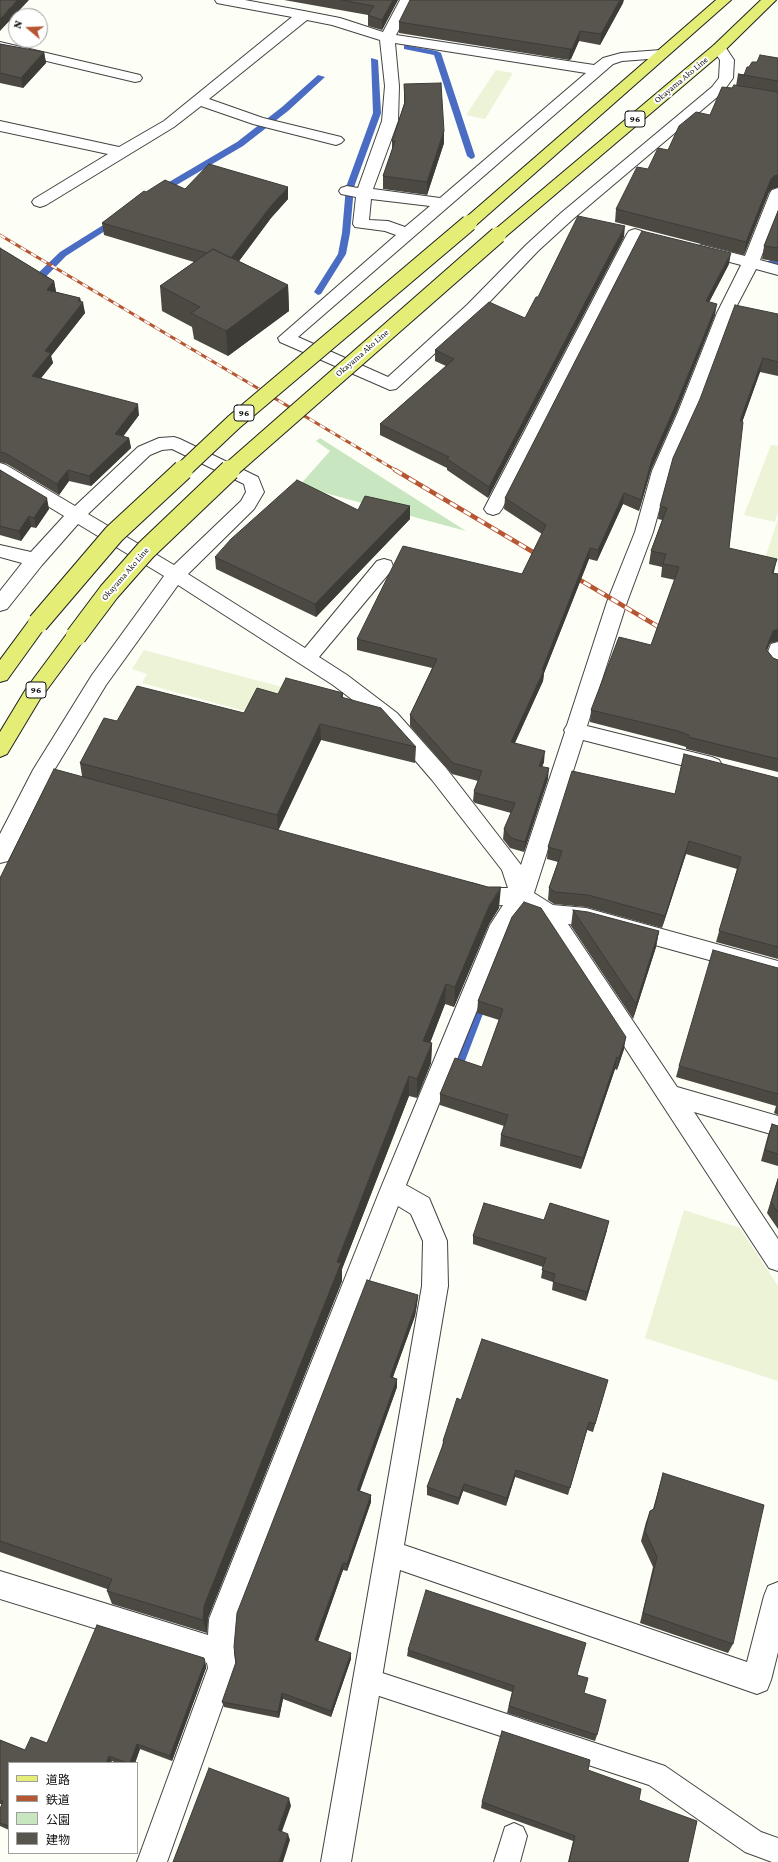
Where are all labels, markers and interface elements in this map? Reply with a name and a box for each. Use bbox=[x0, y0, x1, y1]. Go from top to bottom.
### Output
north arrow bbox=[8, 8, 48, 48]
text: N bbox=[11, 19, 24, 30]
street label: Okayama Ako Line bbox=[652, 54, 710, 106]
road number: 96 bbox=[625, 111, 645, 127]
street label: Okayama Ako Line bbox=[333, 327, 391, 379]
road number: 96 bbox=[234, 405, 254, 421]
street label: Okayama Ako Line bbox=[99, 545, 151, 603]
road number: 96 bbox=[26, 682, 46, 698]
legend bbox=[8, 1762, 138, 1854]
text: 道路 bbox=[46, 1773, 70, 1787]
text: 鉄道 bbox=[46, 1793, 70, 1807]
text: 公園 bbox=[46, 1813, 70, 1827]
text: 建物 bbox=[46, 1833, 70, 1847]

